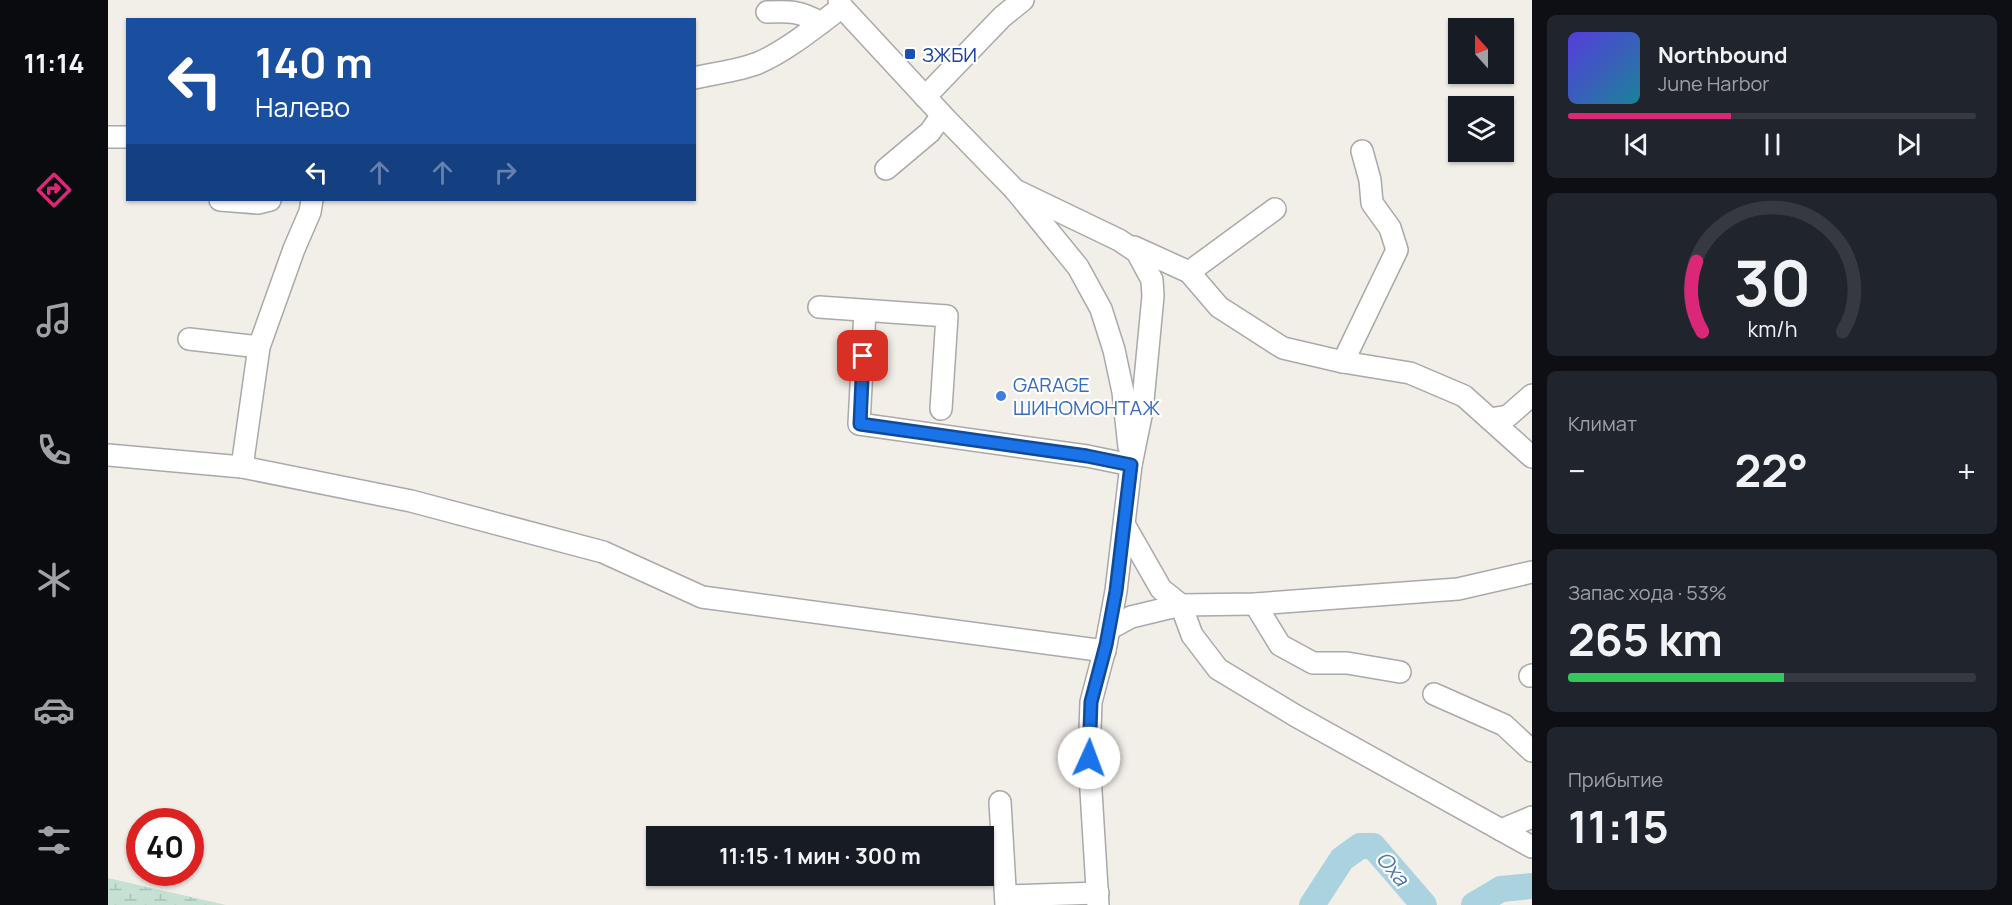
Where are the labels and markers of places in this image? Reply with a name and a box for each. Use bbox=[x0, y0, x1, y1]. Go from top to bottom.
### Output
place label: ЗЖБИ bbox=[922, 41, 977, 68]
marker: ЗЖБИ bbox=[903, 47, 917, 61]
pin bbox=[837, 330, 888, 381]
place label: GARAGE ШИНОМОНТАЖ bbox=[1013, 371, 1160, 421]
marker: GARAGE ШИНОМОНТАЖ bbox=[994, 389, 1008, 403]

